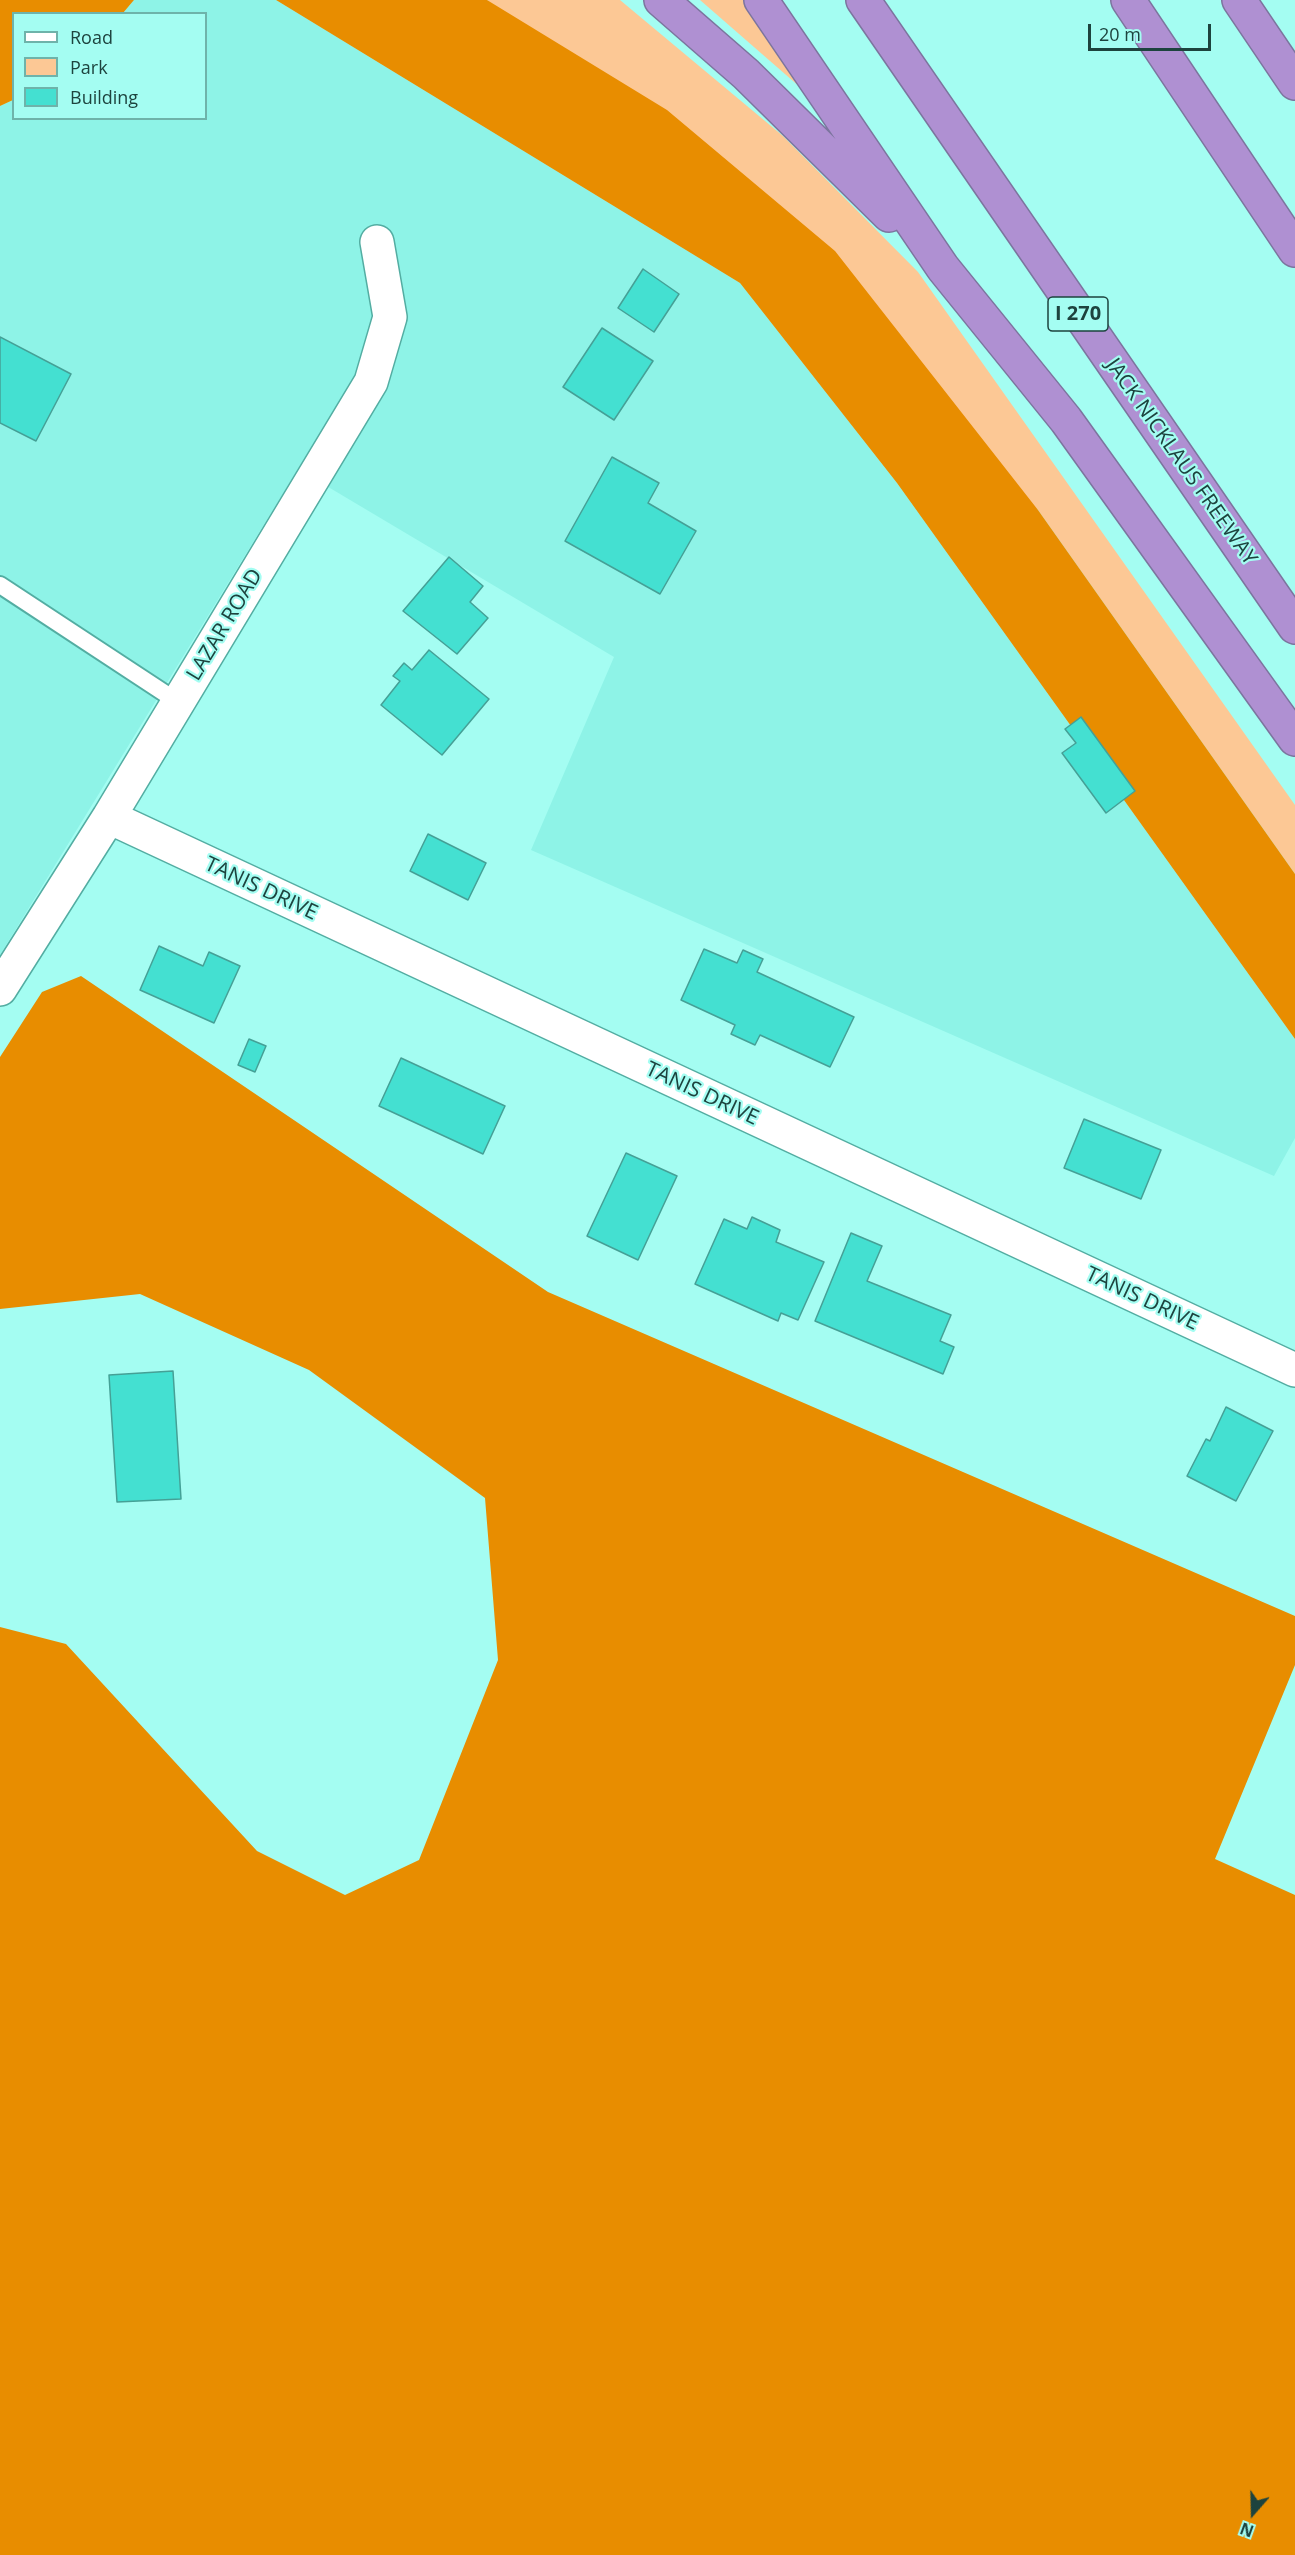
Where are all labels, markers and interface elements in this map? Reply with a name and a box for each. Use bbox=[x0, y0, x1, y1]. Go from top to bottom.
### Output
legend bbox=[12, 12, 207, 120]
scale bar bbox=[1091, 12, 1214, 50]
text: 20 m bbox=[1099, 22, 1141, 46]
text: Road bbox=[70, 25, 113, 49]
text: Park bbox=[70, 55, 108, 79]
text: Building bbox=[70, 85, 138, 109]
road number: I 270 bbox=[1048, 297, 1108, 331]
street label: JACK NICKLAUS FREEWAY bbox=[1100, 354, 1262, 570]
street label: LAZAR ROAD bbox=[182, 565, 268, 685]
street label: TANIS DRIVE bbox=[201, 852, 321, 926]
street label: TANIS DRIVE bbox=[642, 1057, 762, 1131]
street label: TANIS DRIVE bbox=[1082, 1262, 1202, 1336]
north arrow bbox=[1223, 2483, 1283, 2543]
text: N bbox=[1237, 2517, 1257, 2542]

